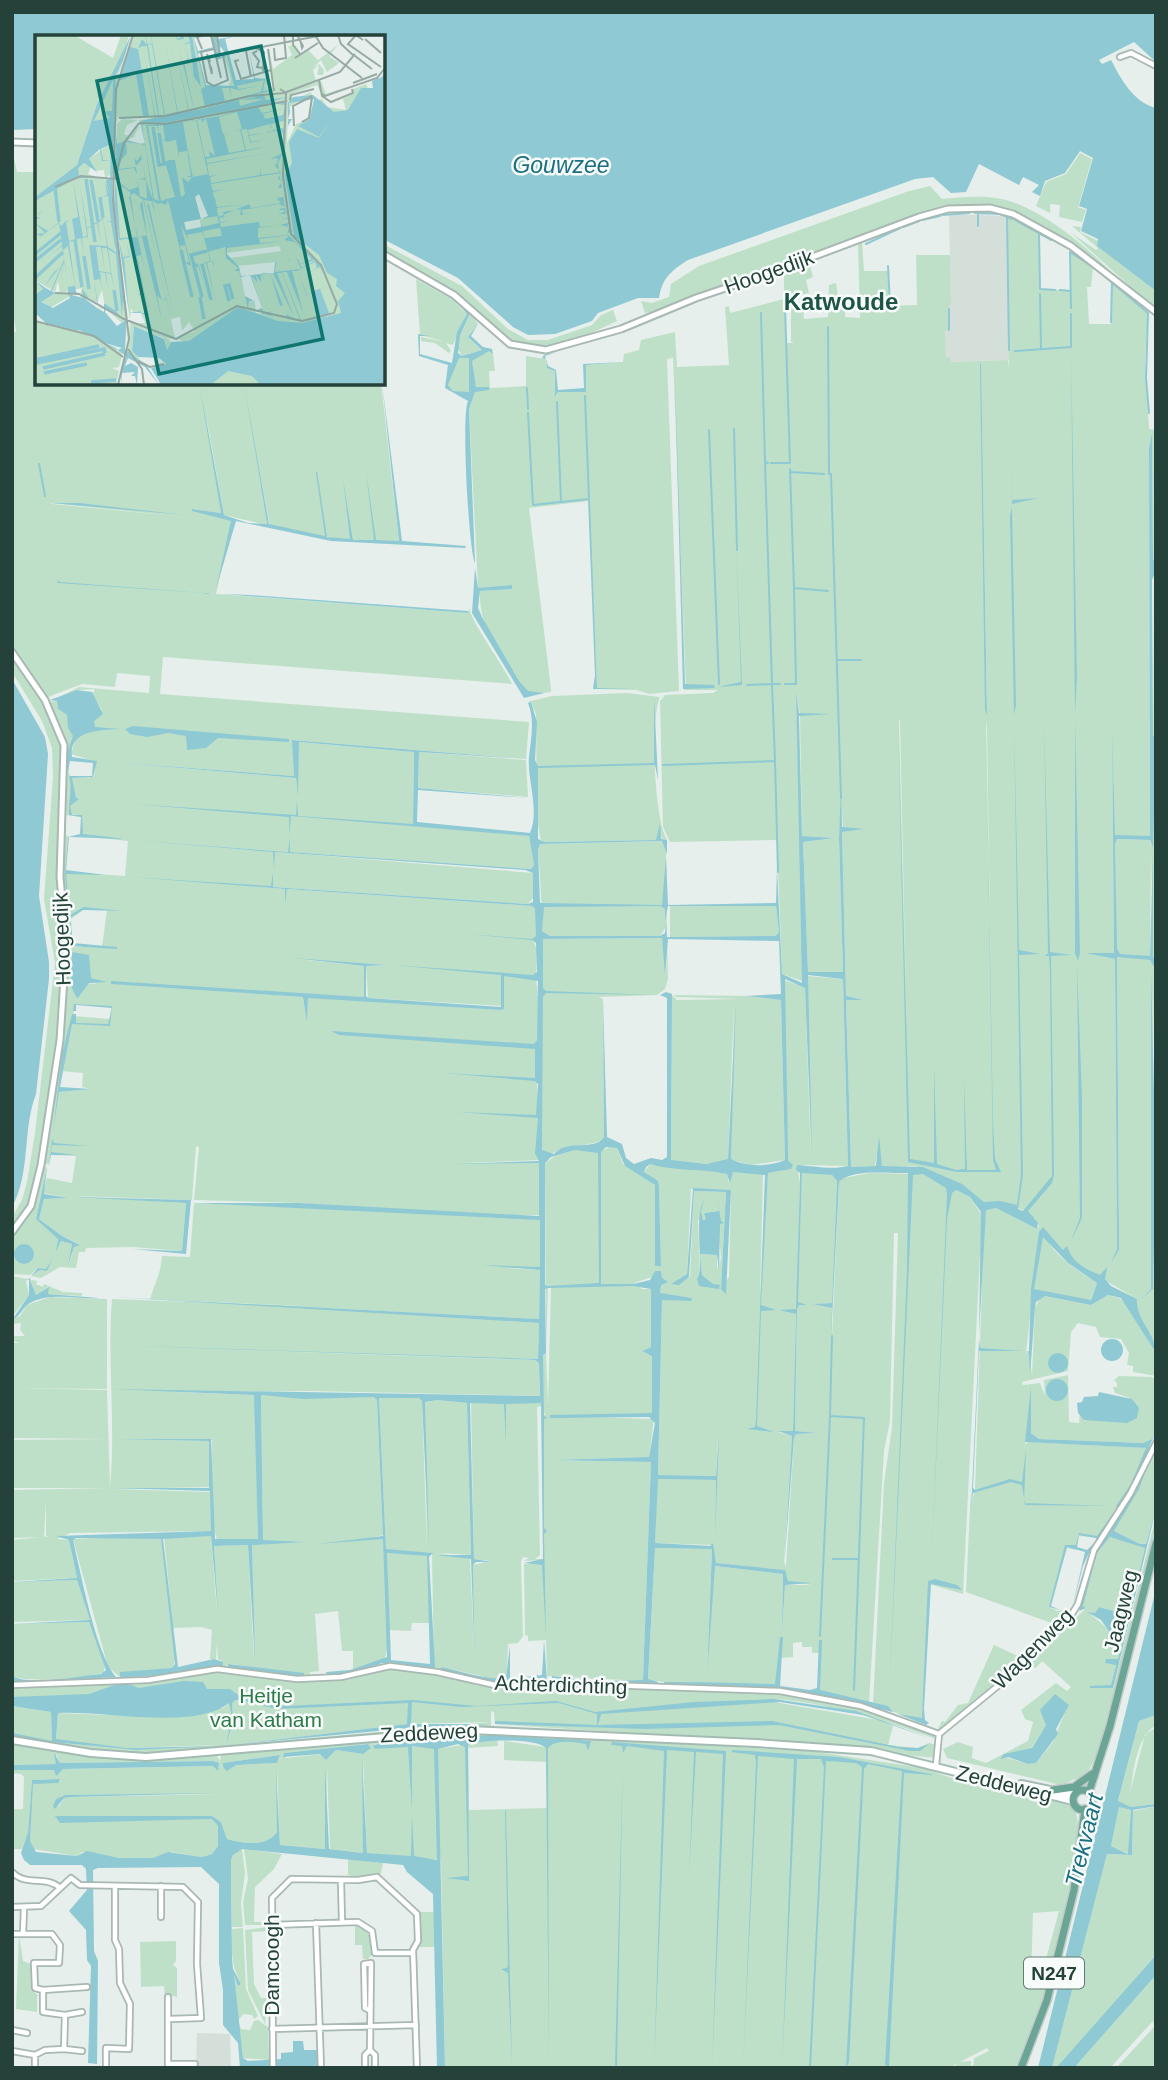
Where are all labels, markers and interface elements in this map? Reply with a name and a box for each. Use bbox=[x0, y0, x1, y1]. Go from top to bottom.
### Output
inset map bbox=[35, 35, 385, 385]
water label: Gouwzee bbox=[512, 152, 610, 178]
street label: Hoogedijk bbox=[721, 245, 817, 298]
district label: Katwoude bbox=[784, 288, 898, 315]
street label: Hoogedijk bbox=[48, 891, 75, 986]
street label: Jaagweg bbox=[1099, 1567, 1142, 1654]
street label: Wagenweg bbox=[988, 1604, 1078, 1694]
street label: Achterdichting bbox=[494, 1671, 628, 1698]
park label: Heitje van Katham bbox=[210, 1684, 322, 1731]
street label: Zeddeweg bbox=[379, 1718, 479, 1747]
street label: Zeddeweg bbox=[954, 1760, 1054, 1807]
water label: Trekvaart bbox=[1060, 1789, 1109, 1889]
street label: Damcoogh bbox=[260, 1914, 283, 2016]
road number: N247 bbox=[1024, 1957, 1084, 1988]

